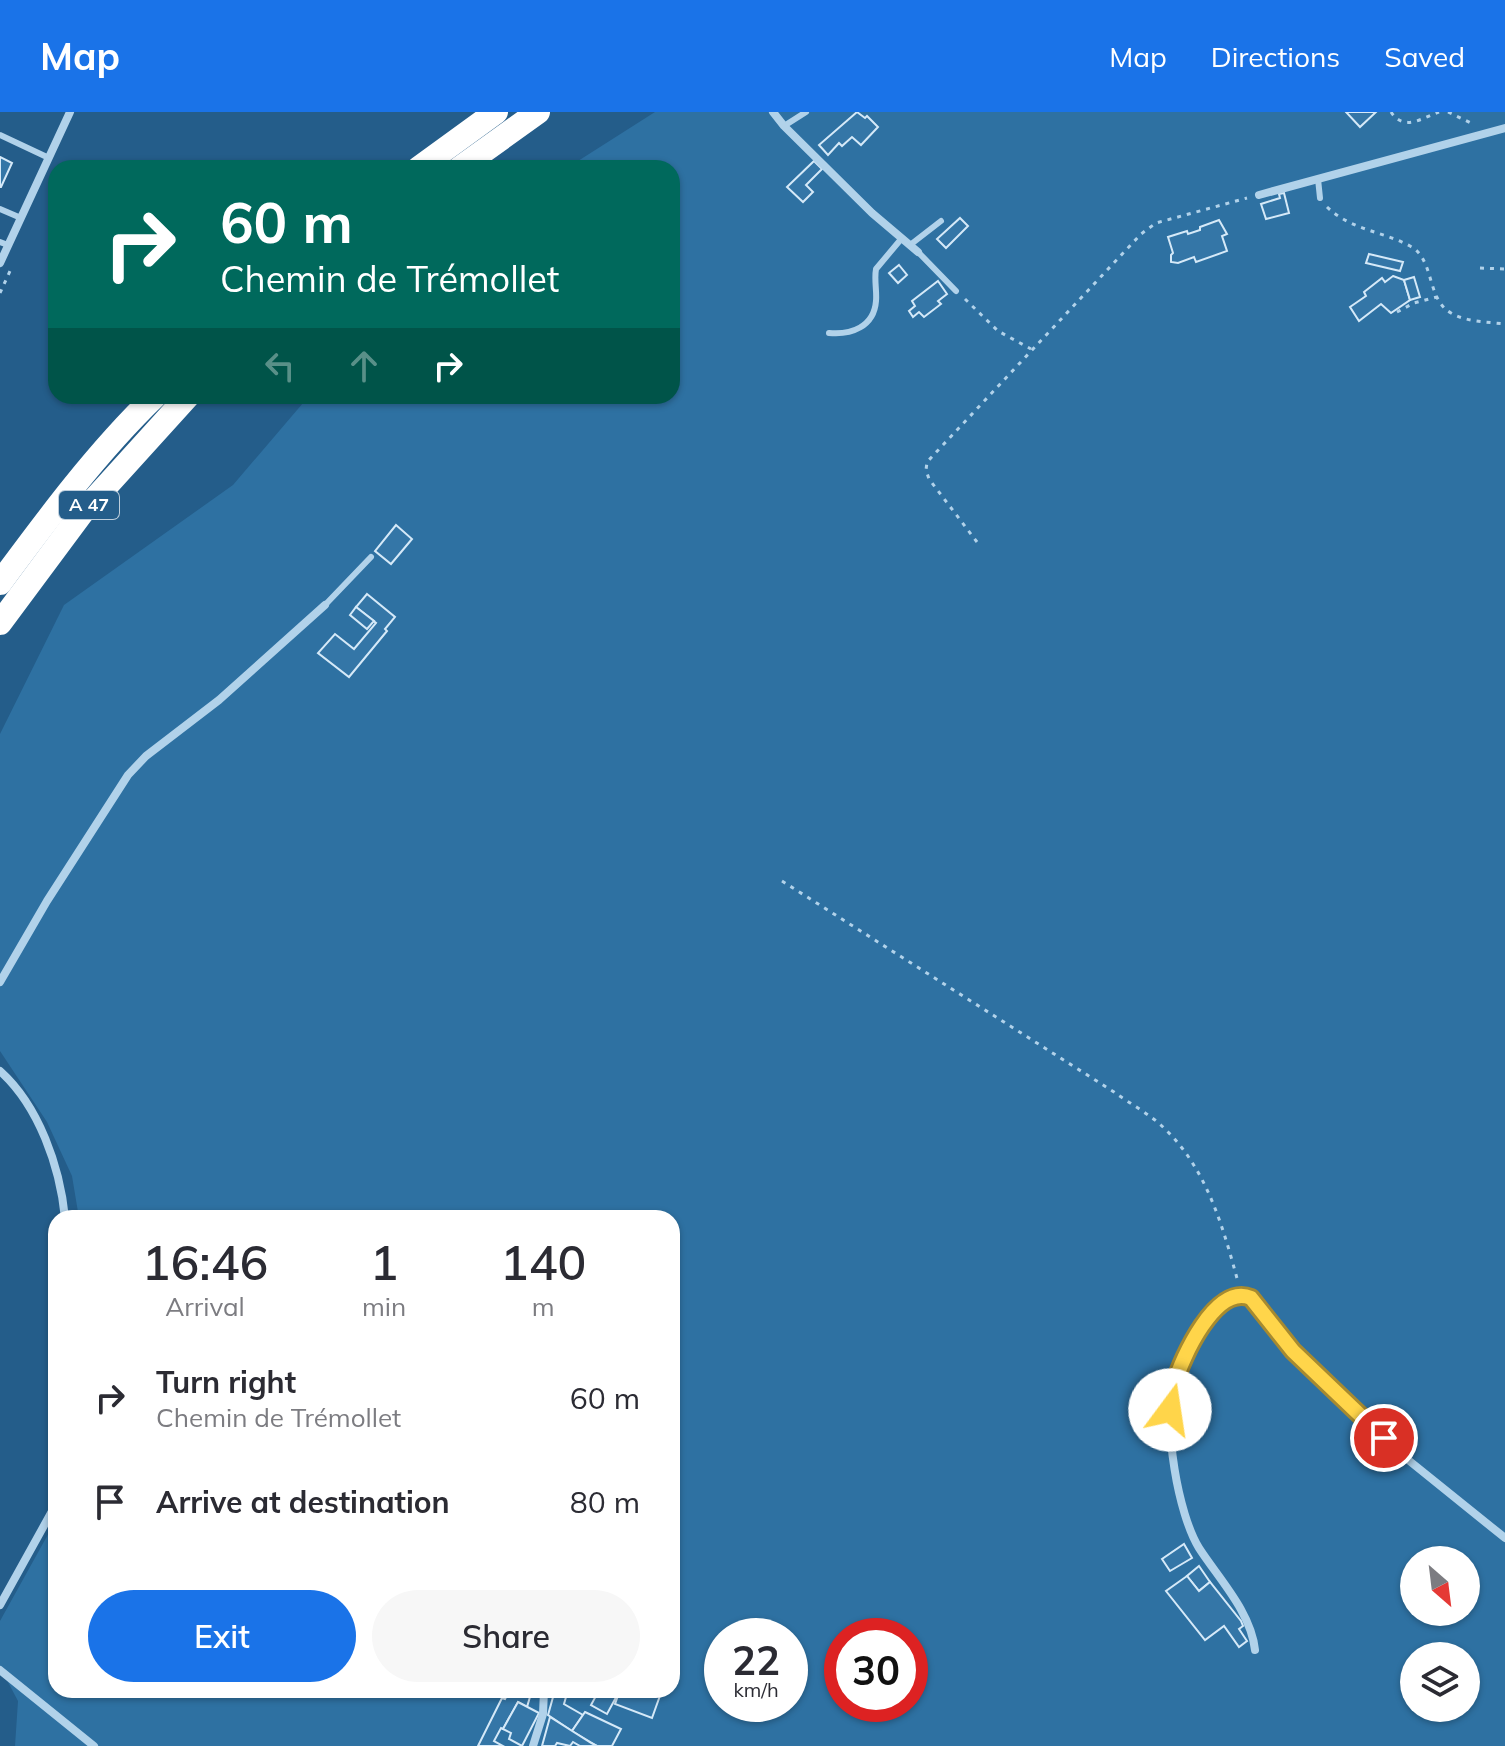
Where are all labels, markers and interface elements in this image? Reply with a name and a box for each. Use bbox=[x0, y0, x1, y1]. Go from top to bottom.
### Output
text: Map bbox=[40, 32, 120, 80]
text: Map bbox=[1109, 39, 1167, 74]
text: Directions bbox=[1211, 39, 1340, 74]
text: Saved bbox=[1384, 39, 1465, 74]
text: 60 m bbox=[220, 187, 353, 257]
icon: right bbox=[88, 192, 192, 296]
text: Chemin de Trémollet bbox=[220, 256, 559, 301]
icon: left bbox=[258, 344, 302, 388]
icon: ahead bbox=[342, 344, 386, 388]
icon: right bbox=[426, 344, 470, 388]
road number: A 47 bbox=[59, 491, 119, 519]
text: 16:46 bbox=[142, 1232, 268, 1292]
text: 1 bbox=[370, 1232, 398, 1292]
text: 140 bbox=[500, 1232, 586, 1292]
text: Arrival bbox=[165, 1290, 245, 1323]
text: min bbox=[362, 1290, 406, 1323]
text: m bbox=[532, 1290, 555, 1323]
text: Turn right bbox=[156, 1363, 296, 1401]
position arrow bbox=[1128, 1368, 1212, 1452]
icon: right bbox=[88, 1376, 132, 1420]
text: 60 m bbox=[570, 1379, 640, 1417]
text: Chemin de Trémollet bbox=[156, 1401, 401, 1434]
pin bbox=[1350, 1404, 1418, 1472]
icon: arrive bbox=[1362, 1416, 1406, 1460]
icon: arrive bbox=[88, 1480, 132, 1524]
text: Arrive at destination bbox=[156, 1483, 450, 1521]
text: 80 m bbox=[570, 1483, 640, 1521]
north arrow bbox=[1400, 1546, 1480, 1626]
map controls bbox=[1400, 1546, 1480, 1722]
button: Exit bbox=[88, 1590, 356, 1682]
button: Share bbox=[372, 1590, 640, 1682]
speed limit sign: 30 bbox=[824, 1618, 928, 1722]
text: 22 bbox=[732, 1635, 780, 1685]
button: layers bbox=[1400, 1642, 1480, 1722]
text: km/h bbox=[733, 1677, 779, 1702]

